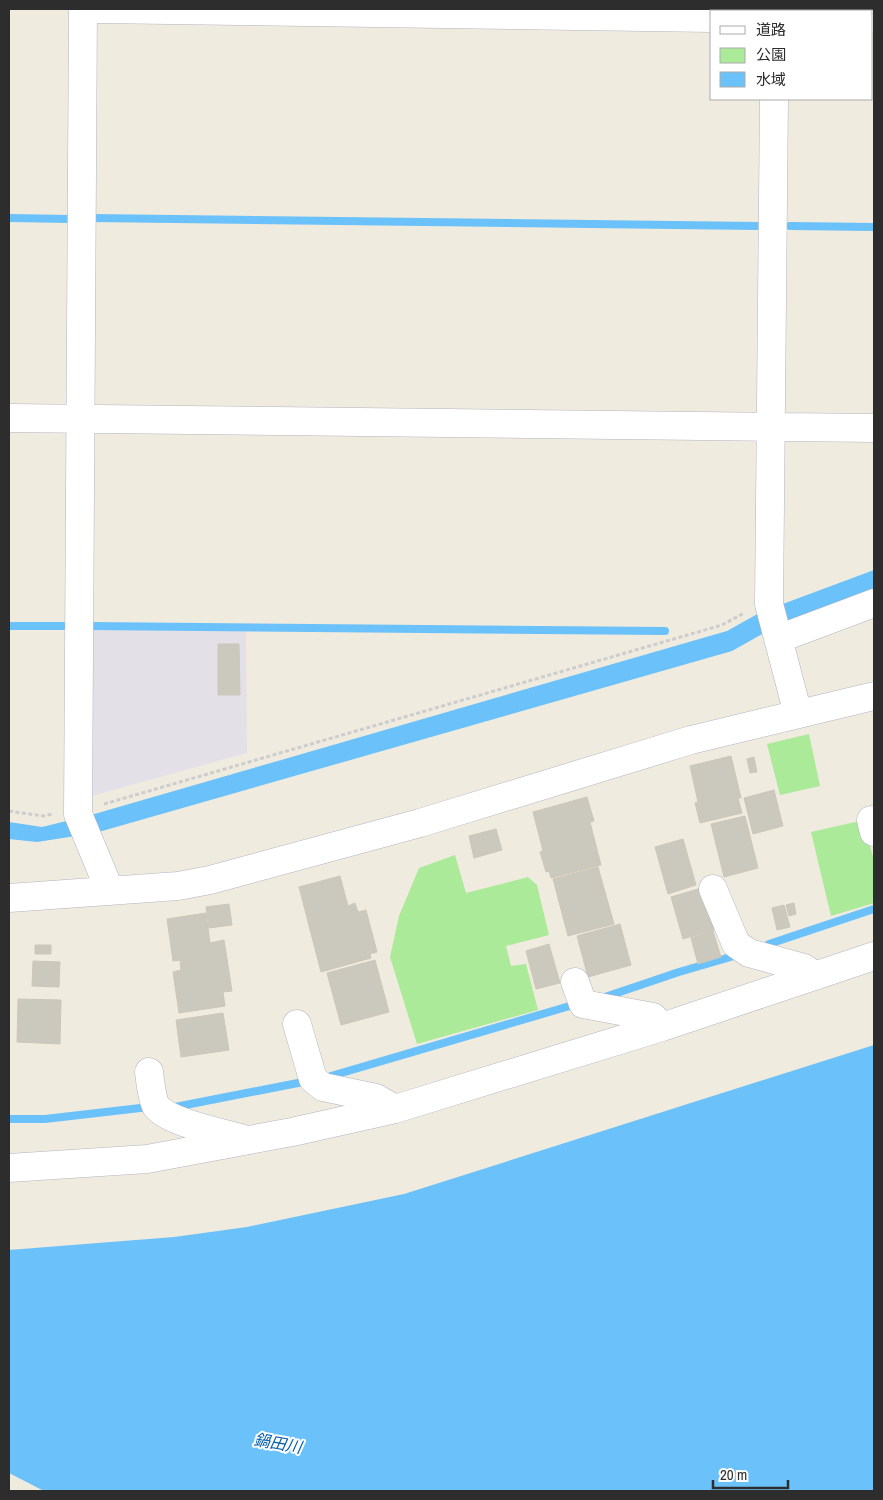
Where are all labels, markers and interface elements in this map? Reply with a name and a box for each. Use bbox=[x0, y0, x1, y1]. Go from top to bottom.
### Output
legend bbox=[710, 10, 873, 100]
text: 道路 bbox=[756, 19, 786, 40]
text: 公園 bbox=[756, 44, 786, 65]
text: 水域 bbox=[756, 69, 786, 90]
water label: 鍋田川 bbox=[252, 1428, 306, 1458]
scale bar bbox=[713, 1458, 788, 1490]
text: 20 m bbox=[720, 1464, 747, 1485]

